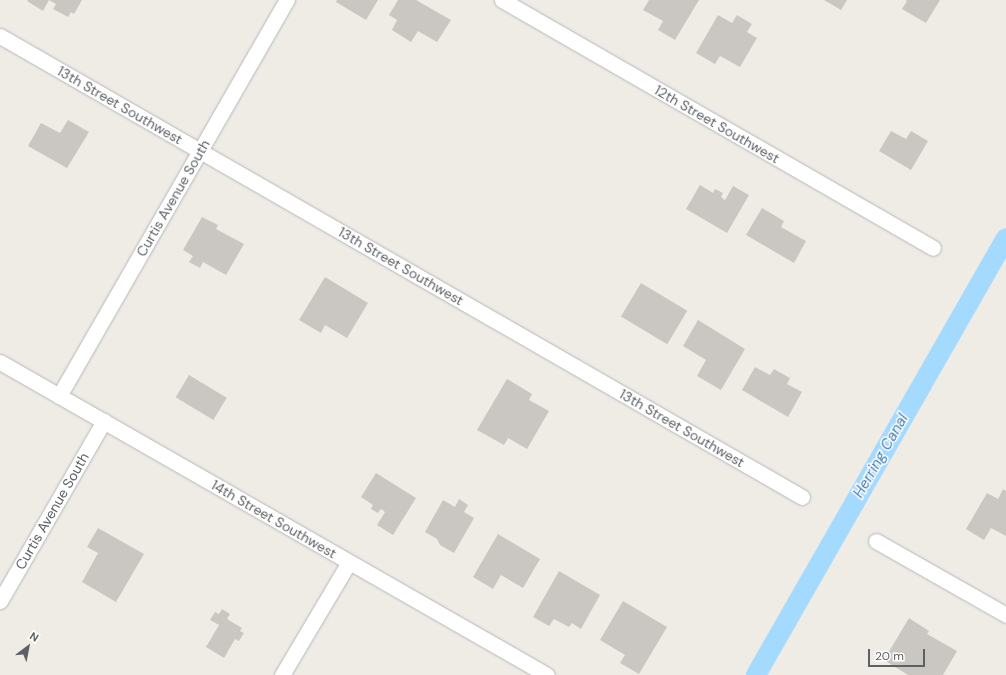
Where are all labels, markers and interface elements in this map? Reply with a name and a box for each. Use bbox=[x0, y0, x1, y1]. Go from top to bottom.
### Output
street label: 13th Street Southwest bbox=[54, 62, 186, 148]
street label: 12th Street Southwest bbox=[651, 81, 783, 167]
street label: Curtis Avenue South bbox=[133, 137, 213, 259]
street label: 13th Street Southwest bbox=[335, 223, 467, 309]
street label: 13th Street Southwest bbox=[616, 385, 748, 471]
water label: Herring Canal bbox=[850, 411, 912, 501]
street label: Curtis Avenue South bbox=[12, 450, 92, 572]
street label: 14th Street Southwest bbox=[208, 476, 340, 562]
north arrow bbox=[8, 627, 48, 667]
text: N bbox=[27, 629, 41, 645]
scale bar bbox=[870, 641, 927, 667]
text: 20 m bbox=[875, 648, 904, 664]

